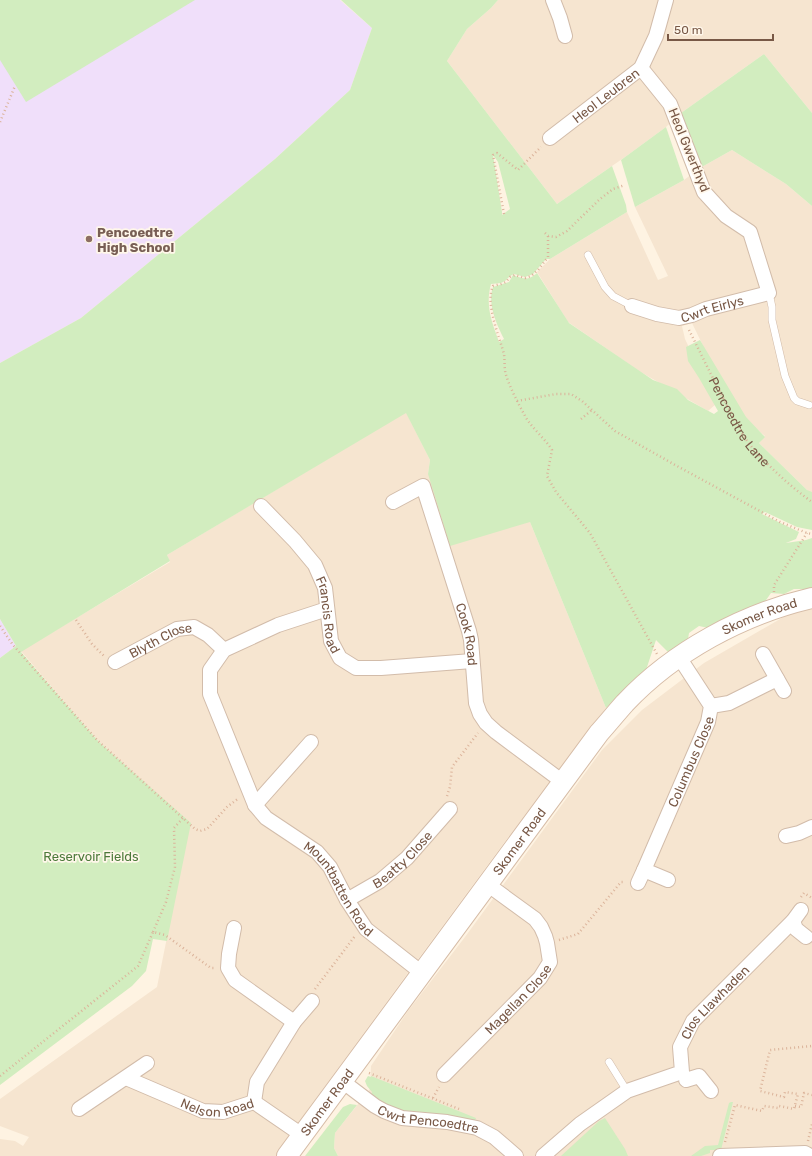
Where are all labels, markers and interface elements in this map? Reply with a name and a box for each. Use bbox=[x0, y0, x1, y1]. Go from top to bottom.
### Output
scale bar bbox=[668, 16, 773, 42]
text: 50 m bbox=[674, 23, 702, 37]
street label: Heol Leubren bbox=[569, 65, 642, 126]
street label: Heol Gwerthyd bbox=[665, 106, 713, 194]
place label: Pencoedtre High School bbox=[97, 225, 174, 255]
marker: Pencoedtre High School bbox=[84, 234, 94, 244]
street label: Cwrt Eirlys bbox=[679, 292, 745, 325]
street label: Pencoedtre Lane bbox=[706, 374, 773, 470]
street label: Francis Road bbox=[313, 574, 344, 656]
street label: Skomer Road bbox=[719, 595, 799, 638]
street label: Cook Road bbox=[453, 601, 481, 666]
street label: Blyth Close bbox=[126, 620, 193, 661]
street label: Columbus Close bbox=[665, 715, 716, 809]
street label: Skomer Road bbox=[489, 805, 549, 878]
street label: Beatty Close bbox=[370, 828, 435, 891]
street label: Mountbatten Road bbox=[301, 838, 376, 939]
park label: Reservoir Fields bbox=[43, 849, 139, 864]
street label: Magellan Close bbox=[481, 962, 554, 1037]
street label: Clos Llawhaden bbox=[678, 962, 752, 1042]
street label: Skomer Road bbox=[297, 1066, 356, 1139]
street label: Nelson Road bbox=[178, 1095, 256, 1120]
street label: Cwrt Pencoedtre bbox=[375, 1102, 480, 1136]

